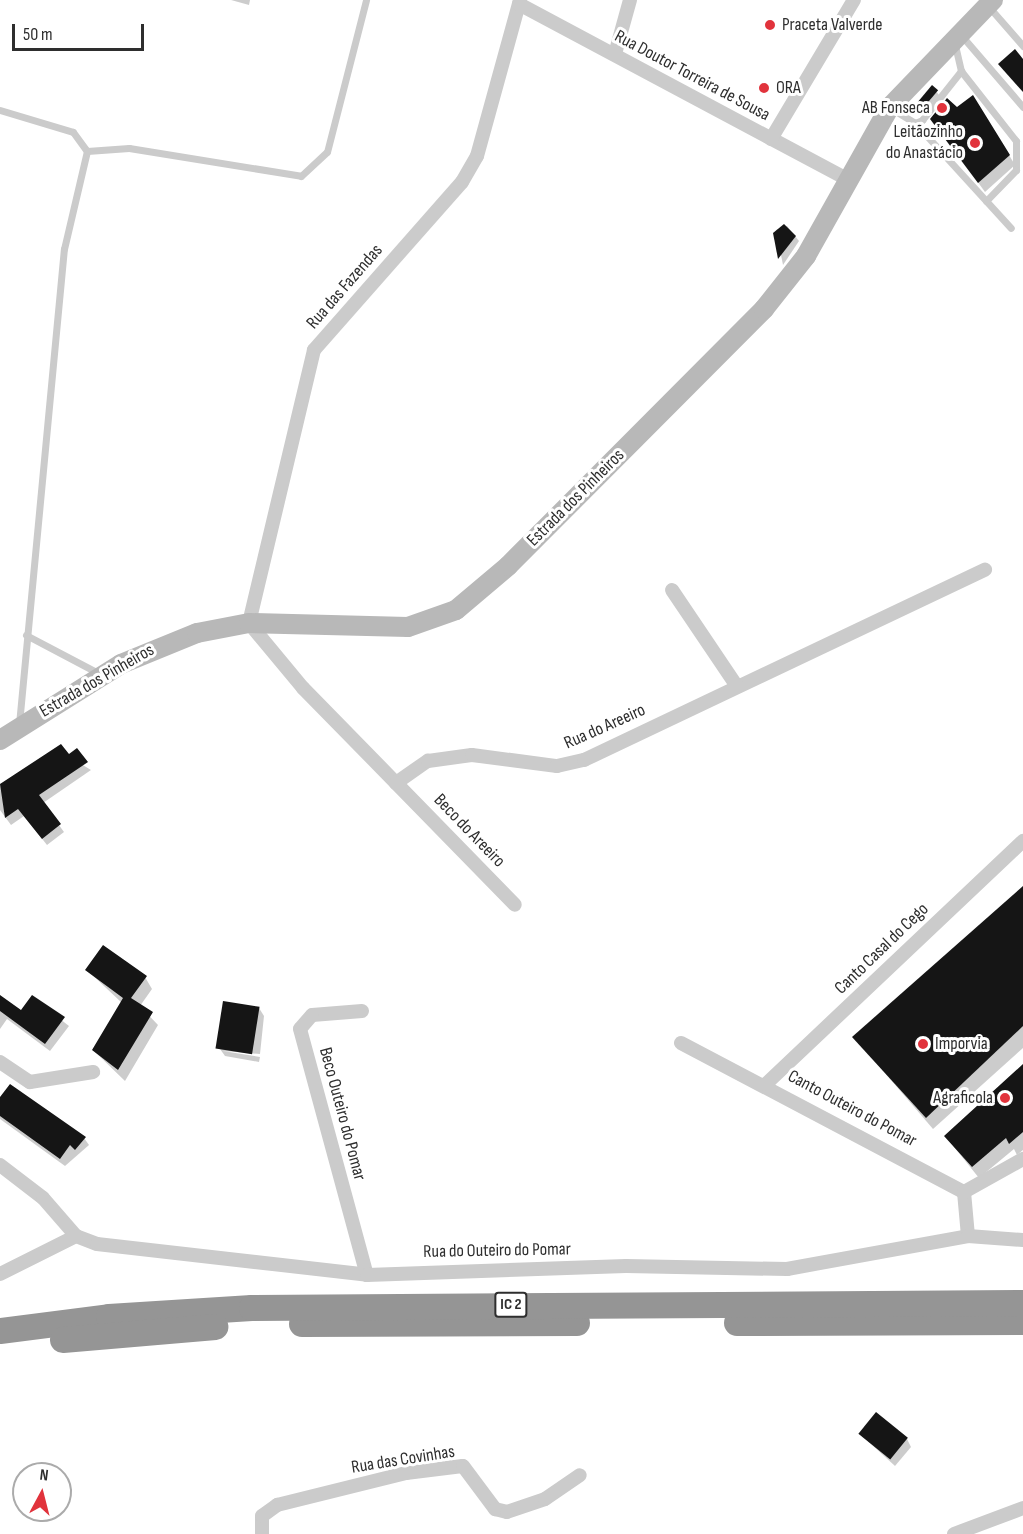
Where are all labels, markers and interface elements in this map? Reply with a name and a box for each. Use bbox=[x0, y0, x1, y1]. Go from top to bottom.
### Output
scale bar bbox=[15, 12, 147, 50]
place label: Praceta Valverde bbox=[782, 14, 882, 36]
marker: Praceta Valverde bbox=[763, 18, 777, 32]
text: 50 m bbox=[23, 24, 53, 45]
street label: Rua Doutor Torreira de Sousa bbox=[611, 26, 773, 126]
place label: ORA bbox=[776, 77, 801, 99]
marker: ORA bbox=[757, 81, 771, 95]
place label: AB Fonseca bbox=[862, 97, 930, 119]
marker: AB Fonseca bbox=[935, 101, 949, 115]
place label: Leitãozinho do Anastácio bbox=[886, 122, 963, 164]
marker: Leitãozinho do Anastácio bbox=[968, 136, 982, 150]
street label: Rua das Fazendas bbox=[302, 240, 388, 334]
street label: Estrada dos Pinheiros bbox=[523, 445, 629, 551]
street label: Estrada dos Pinheiros bbox=[36, 640, 158, 722]
street label: Rua do Areeiro bbox=[561, 700, 649, 754]
street label: Beco do Areeiro bbox=[429, 790, 509, 872]
street label: Canto Casal do Cego bbox=[831, 899, 933, 999]
place label: Imporvia bbox=[935, 1033, 988, 1055]
marker: Imporvia bbox=[916, 1037, 930, 1051]
street label: Beco Outeiro do Pomar bbox=[314, 1045, 370, 1183]
street label: Canto Outeiro do Pomar bbox=[784, 1066, 920, 1152]
place label: Agraficola bbox=[933, 1087, 993, 1109]
marker: Agraficola bbox=[998, 1091, 1012, 1105]
street label: Rua do Outeiro do Pomar bbox=[423, 1239, 571, 1263]
road number: IC 2 bbox=[493, 1292, 529, 1318]
street label: Rua das Covinhas bbox=[350, 1441, 456, 1479]
north arrow bbox=[12, 1462, 72, 1522]
text: N bbox=[39, 1466, 49, 1486]

